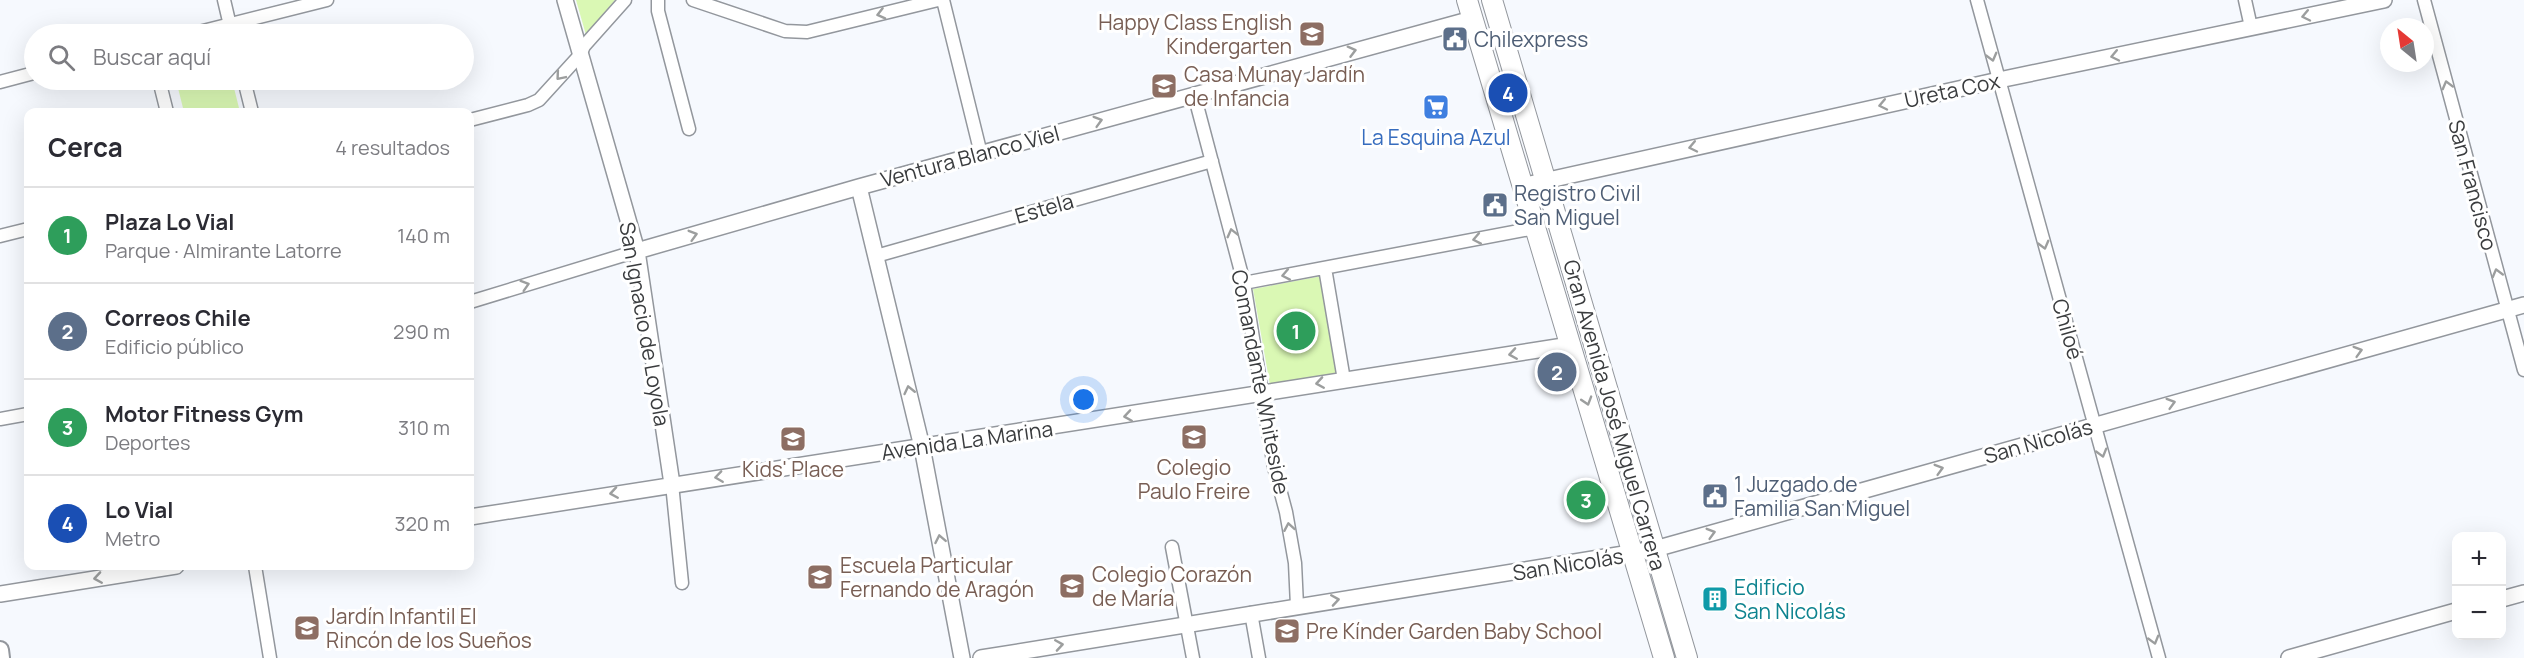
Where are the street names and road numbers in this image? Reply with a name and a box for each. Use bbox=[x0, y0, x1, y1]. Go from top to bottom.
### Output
street label: Ureta Cox bbox=[1902, 66, 2002, 114]
street label: San Francisco bbox=[2442, 117, 2504, 253]
street label: Ventura Blanco Viel bbox=[878, 119, 1062, 193]
street label: Estela bbox=[1011, 186, 1077, 230]
street label: San Ignacio de Loyola bbox=[613, 220, 677, 428]
street label: Gran Avenida José Miguel Carrera bbox=[1557, 256, 1673, 574]
street label: Comandante Whiteside bbox=[1225, 267, 1297, 497]
street label: Chiloé bbox=[2046, 295, 2090, 363]
street label: San Nicolás bbox=[1980, 412, 2096, 470]
street label: Avenida La Marina bbox=[879, 414, 1055, 466]
street label: San Nicolás bbox=[1511, 541, 1625, 587]

